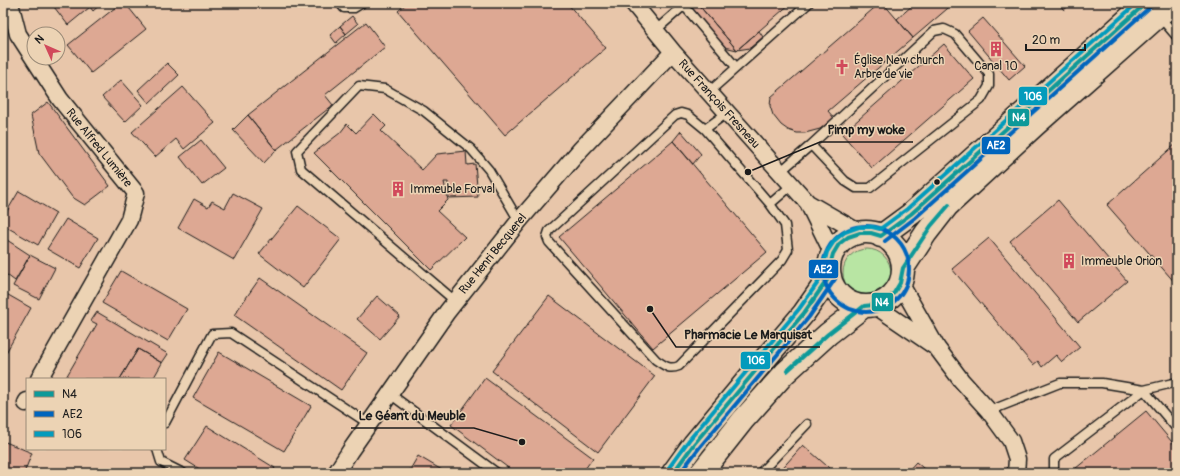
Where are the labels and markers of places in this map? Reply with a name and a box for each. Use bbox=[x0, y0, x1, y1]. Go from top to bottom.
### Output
building icon: Canal 10 bbox=[987, 40, 1005, 58]
place label: Église New church Arbre de vie bbox=[854, 52, 945, 82]
church icon: Église New church Arbre de vie bbox=[833, 58, 851, 76]
place label: Canal 10 bbox=[974, 59, 1018, 74]
callout: Pimp my woke bbox=[820, 117, 913, 142]
unlabelled marker bbox=[932, 177, 942, 187]
building icon: Immeuble Forval bbox=[389, 180, 407, 198]
place label: Immeuble Forval bbox=[410, 182, 495, 197]
building icon: Immeuble Orion bbox=[1060, 252, 1078, 270]
place label: Immeuble Orion bbox=[1081, 254, 1162, 269]
callout: Pharmacie Le Marquisat bbox=[676, 322, 820, 347]
callout: Le Géant du Meuble bbox=[351, 403, 474, 428]

